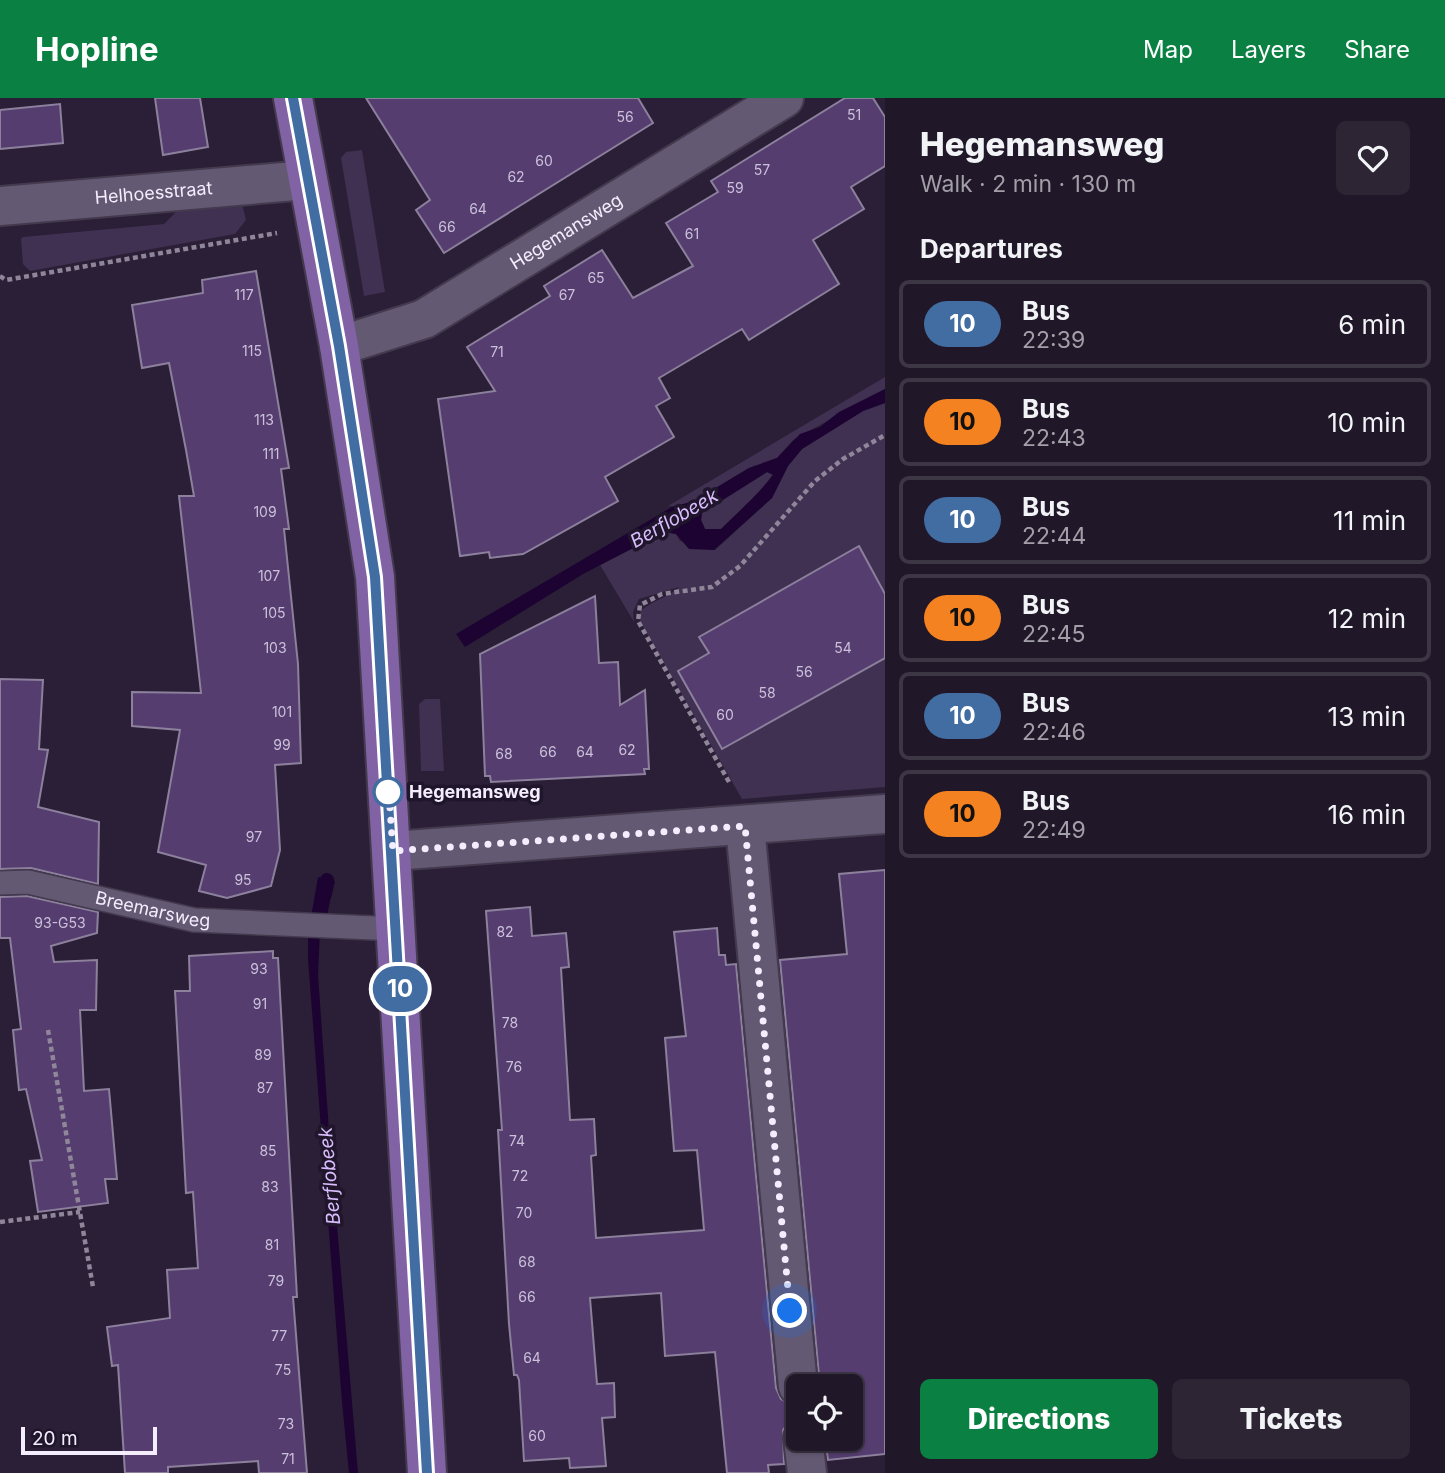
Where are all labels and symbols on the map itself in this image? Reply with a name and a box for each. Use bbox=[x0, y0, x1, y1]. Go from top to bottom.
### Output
house number: 51 bbox=[847, 106, 861, 123]
house number: 56 bbox=[616, 108, 634, 125]
house number: 60 bbox=[535, 152, 553, 169]
house number: 57 bbox=[754, 161, 770, 178]
house number: 62 bbox=[507, 168, 525, 185]
street label: Helhoesstraat bbox=[94, 177, 213, 208]
house number: 59 bbox=[726, 179, 744, 196]
street label: Hegemansweg bbox=[506, 189, 626, 274]
house number: 64 bbox=[469, 200, 487, 217]
house number: 66 bbox=[438, 218, 456, 235]
house number: 61 bbox=[685, 225, 699, 242]
house number: 65 bbox=[587, 269, 605, 286]
house number: 117 bbox=[234, 286, 254, 303]
house number: 67 bbox=[559, 286, 575, 303]
house number: 115 bbox=[242, 342, 262, 359]
house number: 71 bbox=[490, 343, 504, 360]
house number: 113 bbox=[254, 411, 274, 428]
house number: 111 bbox=[262, 445, 280, 462]
water label: Berflobeek bbox=[626, 484, 723, 553]
house number: 109 bbox=[253, 503, 277, 520]
house number: 107 bbox=[258, 567, 280, 584]
house number: 105 bbox=[262, 604, 286, 621]
house number: 103 bbox=[263, 639, 287, 656]
house number: 54 bbox=[834, 639, 852, 656]
house number: 56 bbox=[795, 663, 813, 680]
house number: 58 bbox=[758, 684, 776, 701]
house number: 101 bbox=[272, 703, 292, 720]
house number: 60 bbox=[716, 706, 734, 723]
house number: 99 bbox=[273, 736, 291, 753]
house number: 62 bbox=[618, 741, 636, 758]
house number: 66 bbox=[539, 743, 557, 760]
house number: 64 bbox=[576, 743, 594, 760]
house number: 68 bbox=[495, 745, 513, 762]
marker: Hegemansweg bbox=[373, 777, 403, 807]
place label: Hegemansweg bbox=[409, 781, 541, 802]
house number: 97 bbox=[246, 828, 262, 845]
house number: 95 bbox=[234, 871, 252, 888]
street label: Breemarsweg bbox=[93, 887, 211, 931]
house number: 93-G53 bbox=[34, 914, 86, 931]
house number: 82 bbox=[496, 923, 514, 940]
house number: 93 bbox=[250, 960, 268, 977]
line badge: 10 bbox=[368, 966, 432, 1012]
house number: 91 bbox=[253, 995, 267, 1012]
house number: 78 bbox=[502, 1014, 518, 1031]
house number: 89 bbox=[254, 1046, 272, 1063]
house number: 76 bbox=[506, 1058, 522, 1075]
house number: 87 bbox=[257, 1079, 273, 1096]
water label: Berflobeek bbox=[314, 1126, 345, 1226]
house number: 74 bbox=[509, 1132, 525, 1149]
house number: 85 bbox=[259, 1142, 277, 1159]
house number: 72 bbox=[512, 1167, 528, 1184]
house number: 83 bbox=[261, 1178, 279, 1195]
house number: 70 bbox=[516, 1204, 532, 1221]
house number: 81 bbox=[265, 1236, 279, 1253]
house number: 68 bbox=[518, 1253, 536, 1270]
house number: 79 bbox=[268, 1272, 284, 1289]
house number: 66 bbox=[518, 1288, 536, 1305]
your location bbox=[772, 1293, 807, 1328]
house number: 77 bbox=[271, 1327, 287, 1344]
house number: 64 bbox=[523, 1349, 541, 1366]
house number: 75 bbox=[275, 1361, 291, 1378]
house number: 73 bbox=[278, 1415, 294, 1432]
scale bar bbox=[21, 1424, 158, 1456]
house number: 60 bbox=[528, 1427, 546, 1444]
house number: 71 bbox=[281, 1450, 295, 1467]

